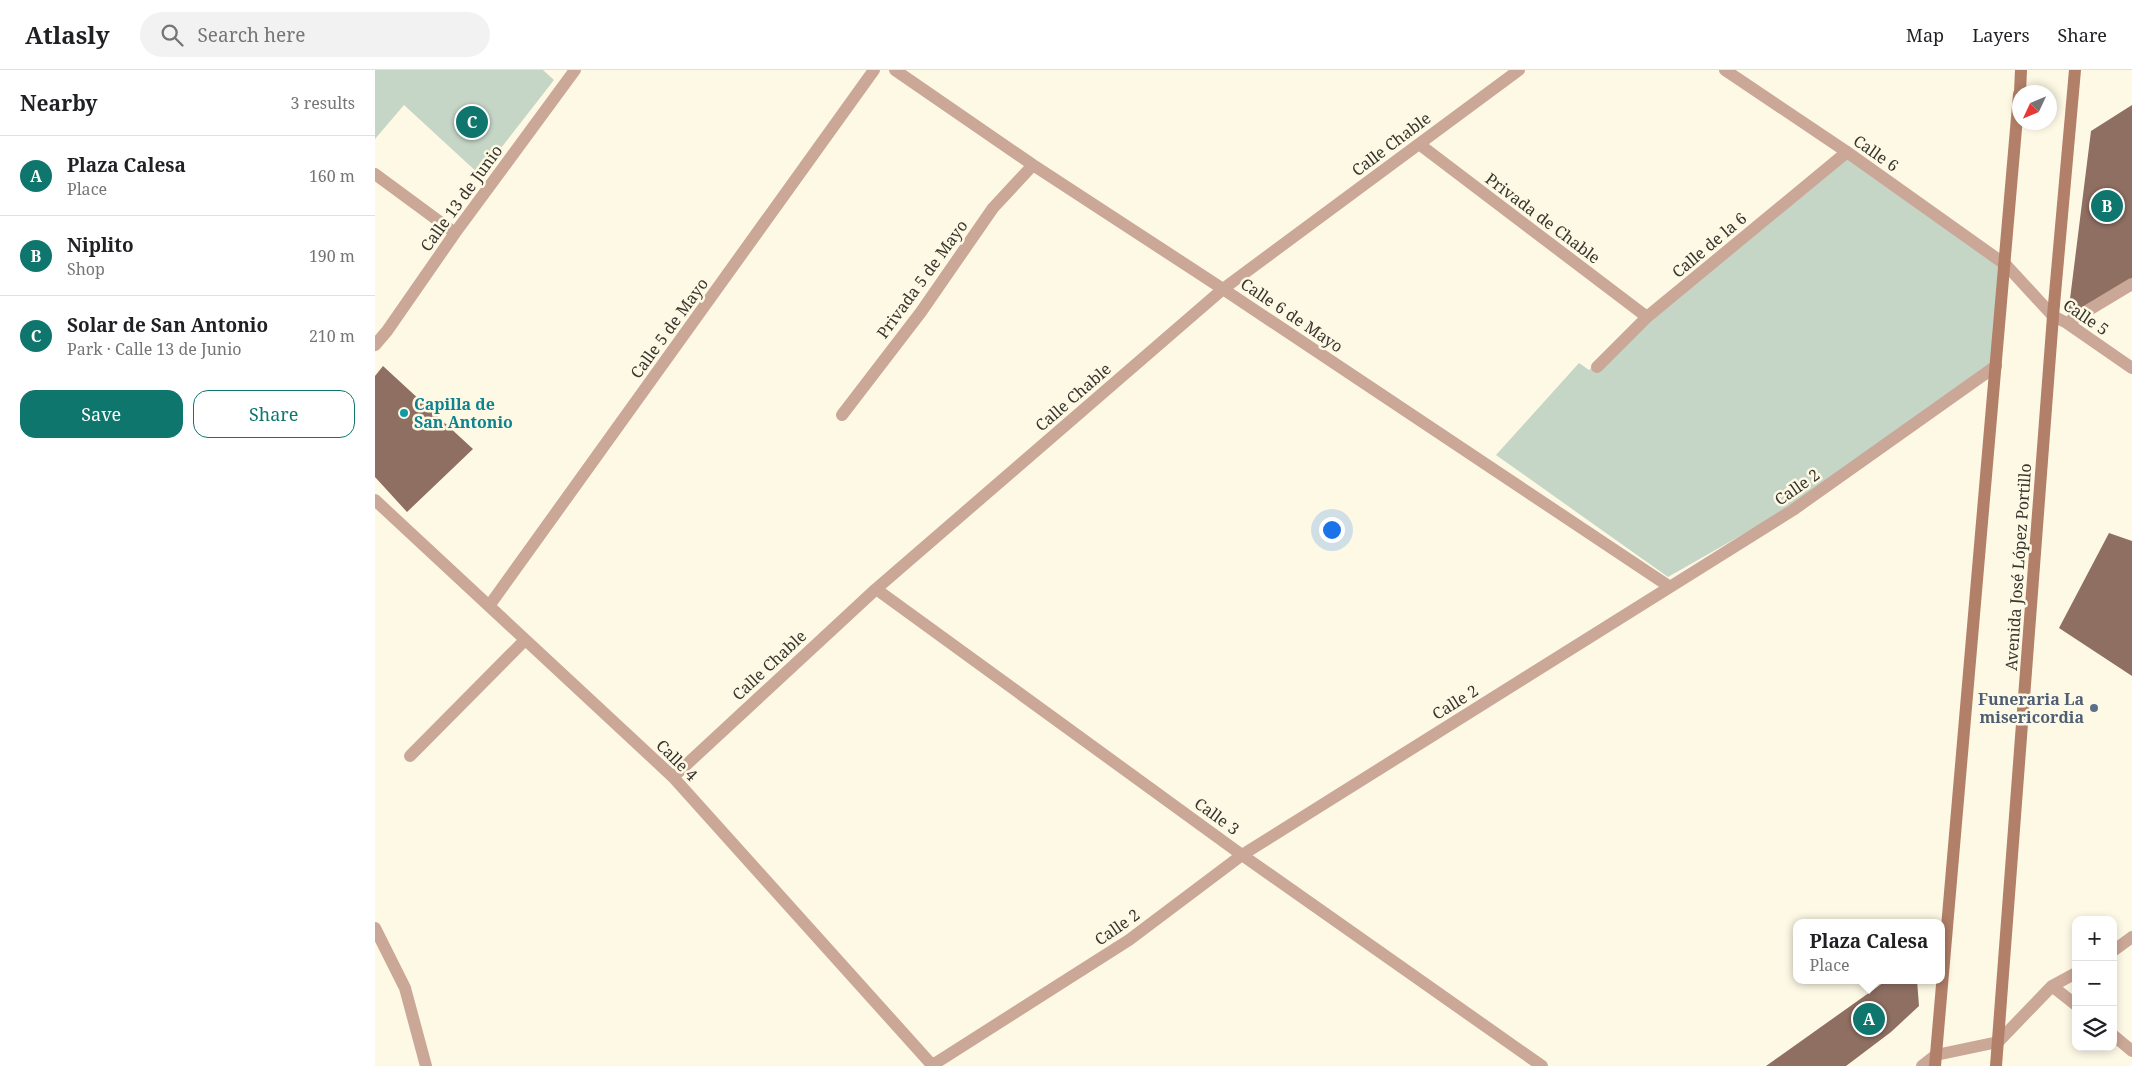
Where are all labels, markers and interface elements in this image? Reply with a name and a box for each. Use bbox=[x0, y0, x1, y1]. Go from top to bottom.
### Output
search box bbox=[140, 12, 490, 57]
text: Atlasly bbox=[25, 18, 110, 51]
icon: search bbox=[158, 21, 186, 49]
text: Search here bbox=[198, 22, 305, 48]
text: Map bbox=[1906, 23, 1944, 47]
text: Layers bbox=[1972, 23, 2030, 47]
text: Share bbox=[2058, 23, 2107, 47]
north arrow bbox=[2012, 85, 2057, 130]
text: Nearby bbox=[20, 89, 98, 117]
text: 3 results bbox=[291, 92, 355, 114]
pin: C bbox=[456, 103, 488, 141]
street label: Calle Chable bbox=[1347, 107, 1435, 181]
street label: Calle 6 bbox=[1849, 130, 1903, 176]
street label: Calle 13 de Junio bbox=[415, 140, 507, 256]
text: Plaza Calesa bbox=[67, 152, 186, 178]
text: A bbox=[30, 165, 42, 187]
text: 160 m bbox=[309, 165, 355, 187]
street label: Privada de Chable bbox=[1481, 168, 1605, 268]
text: Place bbox=[67, 178, 107, 200]
pin: B bbox=[2091, 187, 2123, 225]
street label: Calle de la 6 bbox=[1667, 207, 1751, 283]
street label: Privada 5 de Mayo bbox=[872, 215, 972, 343]
text: Niplito bbox=[67, 232, 134, 258]
text: B bbox=[31, 245, 41, 267]
text: 190 m bbox=[309, 245, 355, 267]
text: Shop bbox=[67, 258, 105, 280]
street label: Calle 5 de Mayo bbox=[625, 273, 713, 383]
street label: Calle 6 de Mayo bbox=[1236, 273, 1348, 357]
street label: Calle 5 bbox=[2059, 294, 2113, 340]
text: Solar de San Antonio bbox=[67, 312, 268, 338]
text: C bbox=[31, 325, 41, 347]
text: 210 m bbox=[309, 325, 355, 347]
text: Park · Calle 13 de Junio bbox=[67, 338, 242, 360]
street label: Calle Chable bbox=[1030, 358, 1116, 436]
button: Save bbox=[20, 390, 183, 438]
button: Share bbox=[193, 390, 355, 438]
place label: Capilla de San Antonio bbox=[414, 393, 513, 433]
marker: Capilla de San Antonio bbox=[398, 407, 410, 419]
street label: Avenida José López Portillo bbox=[2000, 463, 2036, 671]
street label: Calle 2 bbox=[1770, 464, 1824, 510]
your location bbox=[1319, 517, 1345, 543]
street label: Calle Chable bbox=[727, 625, 811, 705]
street label: Calle 2 bbox=[1428, 679, 1482, 725]
place label: Funeraria La misericordia bbox=[1978, 688, 2084, 728]
marker: Funeraria La misericordia bbox=[2088, 702, 2100, 714]
street label: Calle 4 bbox=[651, 734, 703, 786]
street label: Calle 3 bbox=[1190, 792, 1244, 840]
street label: Calle 2 bbox=[1090, 904, 1144, 950]
map controls bbox=[2072, 916, 2117, 1051]
button: + bbox=[2072, 916, 2117, 961]
popup bbox=[1793, 919, 1945, 984]
text: Plaza Calesa bbox=[1810, 928, 1928, 954]
text: Place bbox=[1810, 954, 1850, 976]
button: − bbox=[2072, 961, 2117, 1006]
pin: A bbox=[1853, 1000, 1885, 1038]
button: layers bbox=[2072, 1006, 2117, 1051]

